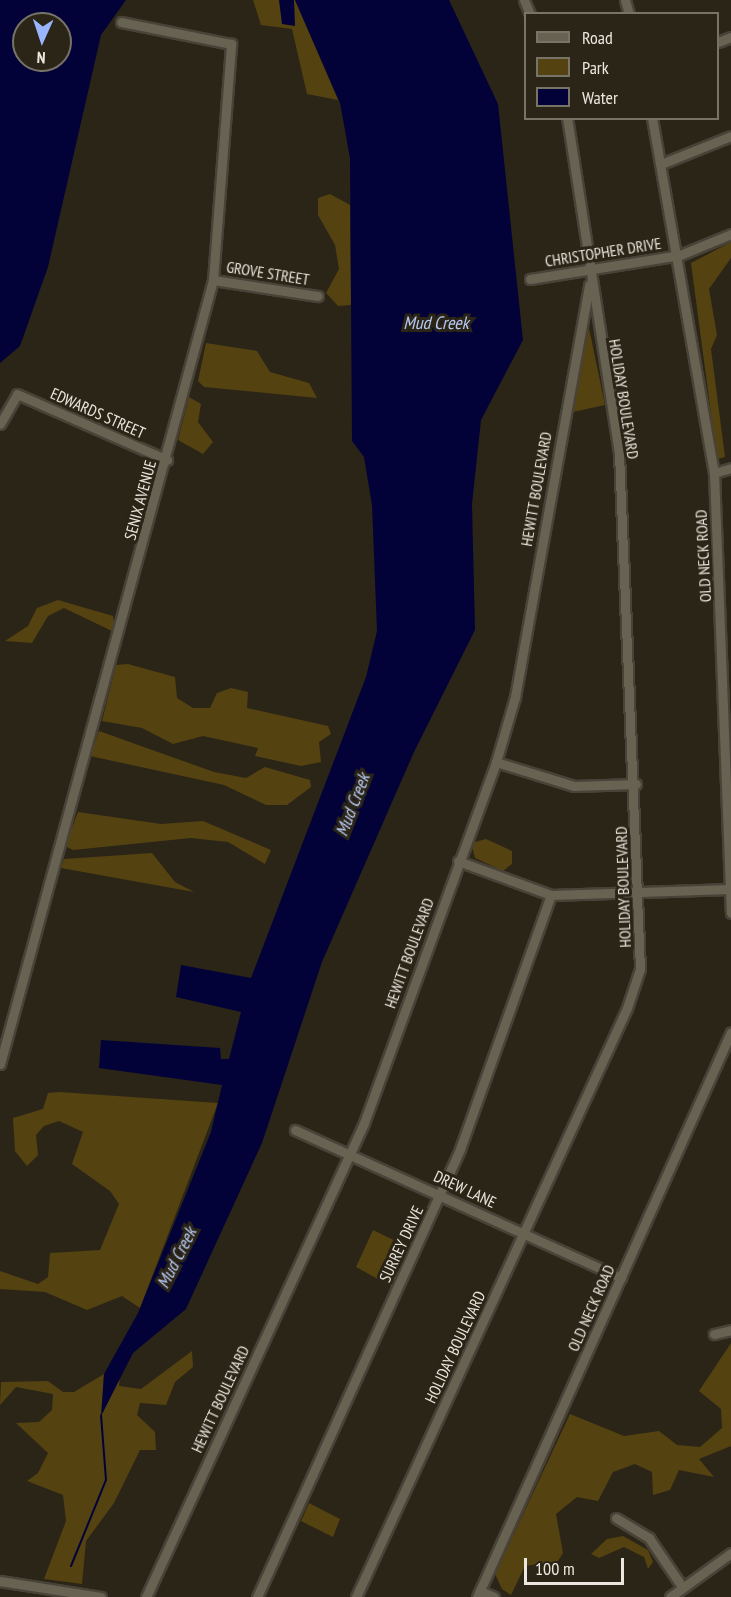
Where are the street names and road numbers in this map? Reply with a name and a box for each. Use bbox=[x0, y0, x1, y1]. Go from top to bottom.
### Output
street label: CHRISTOPHER DRIVE bbox=[544, 233, 662, 271]
street label: GROVE STREET bbox=[225, 257, 311, 289]
street label: HOLIDAY BOULEVARD bbox=[605, 337, 643, 461]
street label: EDWARDS STREET bbox=[48, 384, 148, 442]
street label: HEWITT BOULEVARD bbox=[516, 430, 556, 548]
street label: SENIX AVENUE bbox=[120, 458, 160, 542]
street label: OLD NECK ROAD bbox=[691, 509, 715, 603]
street label: HOLIDAY BOULEVARD bbox=[611, 826, 635, 948]
street label: HEWITT BOULEVARD bbox=[380, 895, 438, 1011]
street label: DREW LANE bbox=[431, 1166, 499, 1212]
street label: SURREY DRIVE bbox=[375, 1203, 427, 1285]
street label: OLD NECK ROAD bbox=[563, 1262, 619, 1354]
street label: HOLIDAY BOULEVARD bbox=[421, 1288, 489, 1406]
street label: HEWITT BOULEVARD bbox=[187, 1342, 253, 1456]

